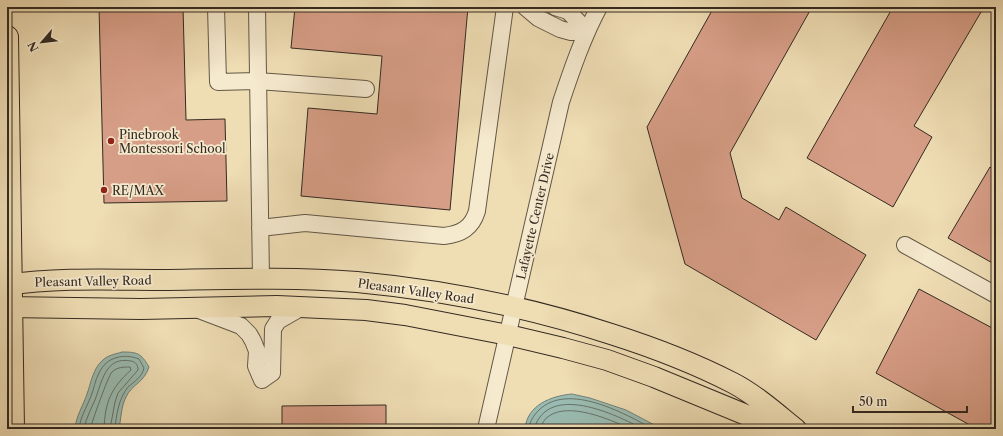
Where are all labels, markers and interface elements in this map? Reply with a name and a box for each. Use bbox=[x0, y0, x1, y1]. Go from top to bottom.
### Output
north arrow bbox=[22, 22, 62, 62]
text: N bbox=[25, 39, 42, 54]
place label: Pinebrook Montessori School bbox=[119, 127, 226, 156]
marker: Pinebrook Montessori School bbox=[106, 136, 116, 146]
street label: Lafayette Center Drive bbox=[513, 151, 557, 281]
place label: RE/MAX bbox=[112, 183, 164, 198]
marker: RE/MAX bbox=[99, 185, 109, 195]
street label: Pleasant Valley Road bbox=[34, 272, 152, 290]
street label: Pleasant Valley Road bbox=[357, 275, 476, 307]
scale bar bbox=[853, 388, 967, 414]
text: 50 m bbox=[859, 394, 888, 409]

